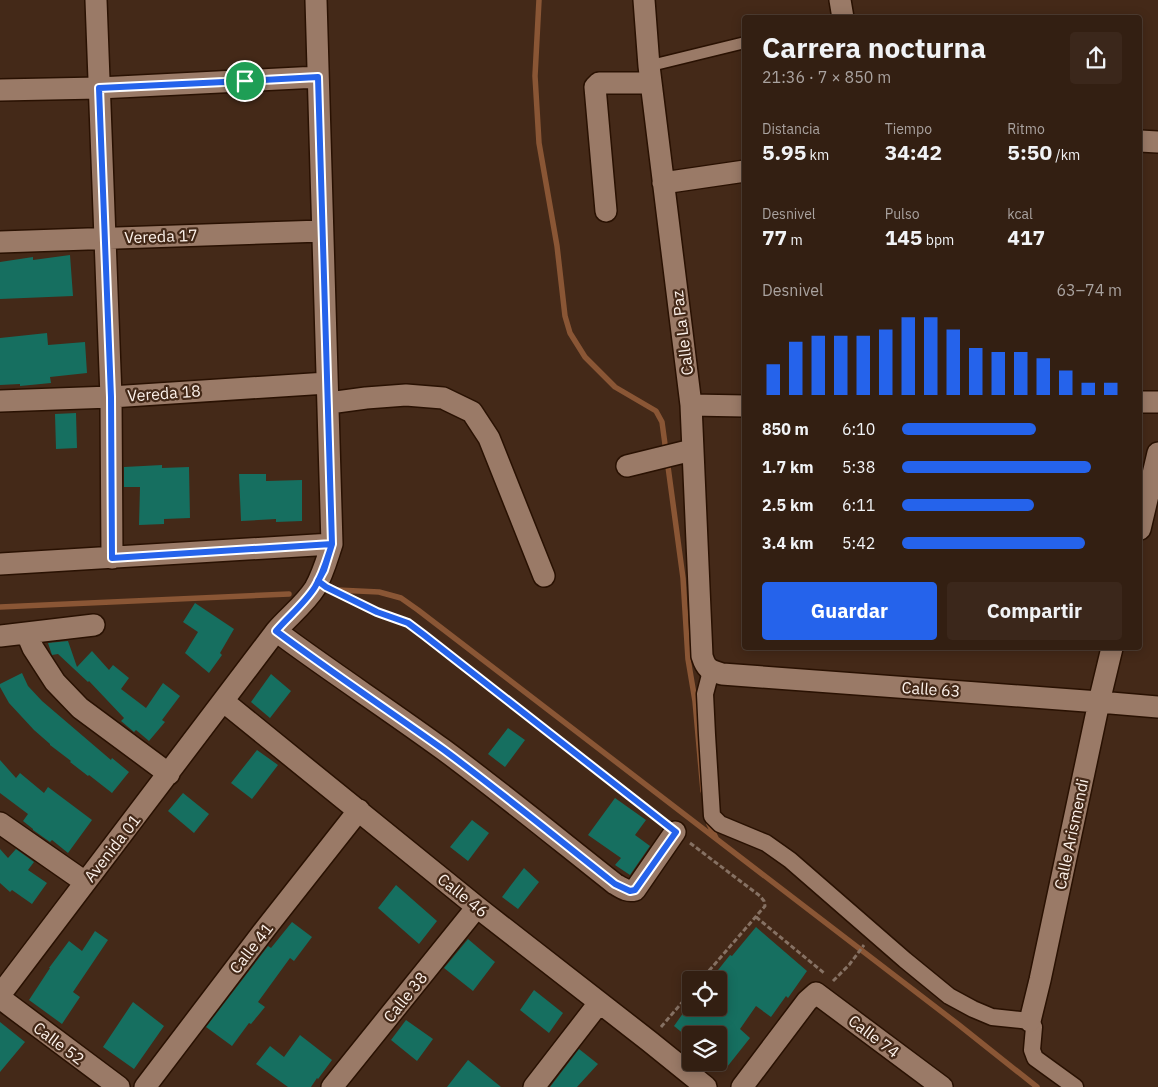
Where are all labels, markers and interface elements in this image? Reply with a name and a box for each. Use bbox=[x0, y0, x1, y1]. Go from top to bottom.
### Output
text: Carrera nocturna bbox=[762, 29, 986, 66]
button: share bbox=[1070, 32, 1122, 84]
pin bbox=[224, 60, 266, 102]
icon: arrive bbox=[231, 67, 259, 95]
text: 21:36 · 7 × 850 m bbox=[762, 67, 891, 87]
text: Distancia bbox=[762, 120, 820, 138]
text: Tiempo bbox=[885, 120, 932, 138]
text: Ritmo bbox=[1007, 120, 1045, 138]
text: 5.95 bbox=[762, 138, 806, 166]
text: 34:42 bbox=[885, 138, 942, 166]
text: 5:50 bbox=[1007, 138, 1052, 166]
text: km bbox=[806, 146, 829, 164]
text: /km bbox=[1052, 146, 1080, 164]
text: Desnivel bbox=[762, 205, 816, 223]
text: Pulso bbox=[885, 205, 920, 223]
text: kcal bbox=[1007, 205, 1033, 223]
text: 77 bbox=[762, 223, 787, 251]
text: 145 bbox=[885, 223, 922, 251]
text: 417 bbox=[1007, 223, 1045, 251]
street label: Vereda 17 bbox=[124, 225, 198, 247]
text: m bbox=[787, 231, 803, 249]
text: bpm bbox=[922, 231, 954, 249]
text: Desnivel bbox=[762, 280, 823, 300]
text: 63–74 m bbox=[1056, 280, 1122, 300]
street label: Calle La Paz bbox=[667, 289, 697, 377]
street label: Vereda 18 bbox=[127, 380, 201, 406]
text: 850 m bbox=[762, 419, 809, 439]
text: 6:10 bbox=[842, 419, 875, 439]
text: 1.7 km bbox=[762, 457, 813, 477]
text: 5:38 bbox=[842, 457, 875, 477]
text: 2.5 km bbox=[762, 495, 813, 515]
text: 6:11 bbox=[842, 495, 875, 515]
text: 3.4 km bbox=[762, 533, 813, 553]
text: 5:42 bbox=[842, 533, 875, 553]
button: Guardar bbox=[762, 582, 937, 640]
button: Compartir bbox=[947, 582, 1122, 640]
street label: Calle 63 bbox=[901, 677, 961, 701]
street label: Calle Arismendi bbox=[1050, 777, 1092, 891]
street label: Avenida 01 bbox=[79, 810, 145, 886]
street label: Calle 46 bbox=[434, 869, 492, 921]
street label: Calle 41 bbox=[225, 919, 277, 977]
street label: Calle 38 bbox=[379, 968, 431, 1026]
map controls bbox=[682, 971, 727, 1071]
button: locate bbox=[682, 971, 727, 1016]
street label: Calle 74 bbox=[844, 1010, 904, 1062]
street label: Calle 52 bbox=[29, 1017, 89, 1069]
button: layers bbox=[682, 1026, 727, 1071]

